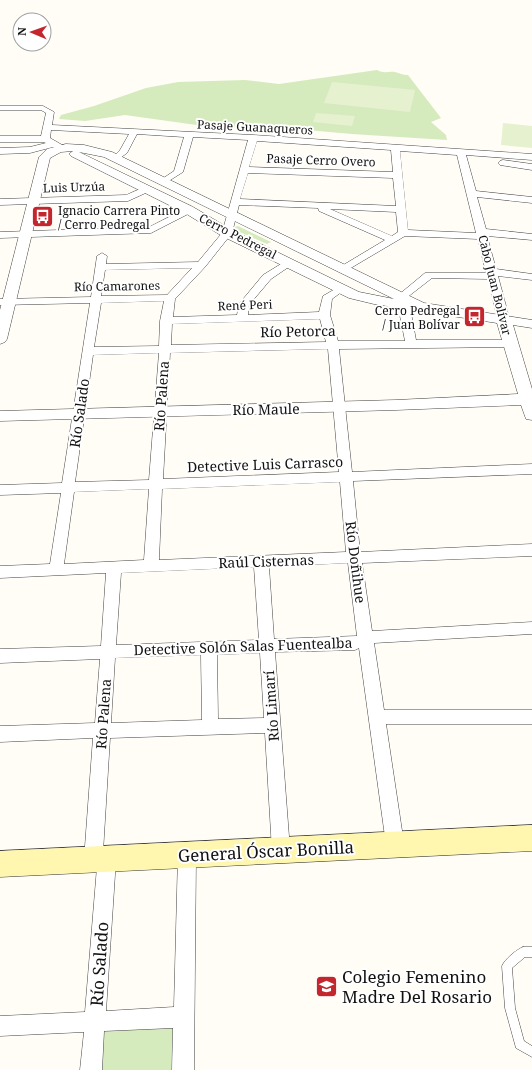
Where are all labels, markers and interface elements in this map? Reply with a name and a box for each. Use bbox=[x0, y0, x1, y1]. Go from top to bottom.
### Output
north arrow bbox=[12, 12, 52, 52]
text: N bbox=[14, 27, 29, 36]
street label: Pasaje Guanaqueros bbox=[197, 115, 313, 139]
street label: Pasaje Cerro Overo bbox=[266, 150, 376, 170]
street label: Luis Urzúa bbox=[43, 177, 106, 197]
place label: Ignacio Carrera Pinto / Cerro Pedregal bbox=[58, 202, 180, 233]
bus stop icon: Ignacio Carrera Pinto / Cerro Pedregal bbox=[29, 204, 55, 230]
street label: Cerro Pedregal bbox=[196, 209, 280, 263]
street label: Cabo Juan Bolívar bbox=[474, 233, 516, 337]
street label: Río Camarones bbox=[74, 277, 160, 295]
street label: René Peri bbox=[217, 296, 273, 314]
place label: Cerro Pedregal / Juan Bolívar bbox=[375, 302, 460, 333]
bus stop icon: Cerro Pedregal / Juan Bolívar bbox=[462, 304, 488, 330]
street label: Río Petorca bbox=[260, 321, 336, 341]
street label: Río Palena bbox=[149, 360, 173, 432]
street label: Río Salado bbox=[65, 377, 93, 449]
street label: Río Maule bbox=[232, 399, 300, 419]
street label: Detective Luis Carrasco bbox=[187, 452, 343, 476]
street label: Río Doñihue bbox=[342, 520, 370, 604]
street label: Raúl Cisternas bbox=[218, 550, 314, 572]
street label: Detective Solón Salas Fuentealba bbox=[133, 633, 353, 659]
street label: Río Limarí bbox=[259, 670, 283, 742]
street label: Río Palena bbox=[91, 678, 115, 750]
street label: General Óscar Bonilla bbox=[177, 835, 355, 867]
street label: Río Salado bbox=[85, 921, 113, 1007]
place label: Colegio Femenino Madre Del Rosario bbox=[342, 965, 492, 1008]
school or university icon: Colegio Femenino Madre Del Rosario bbox=[313, 973, 339, 999]

